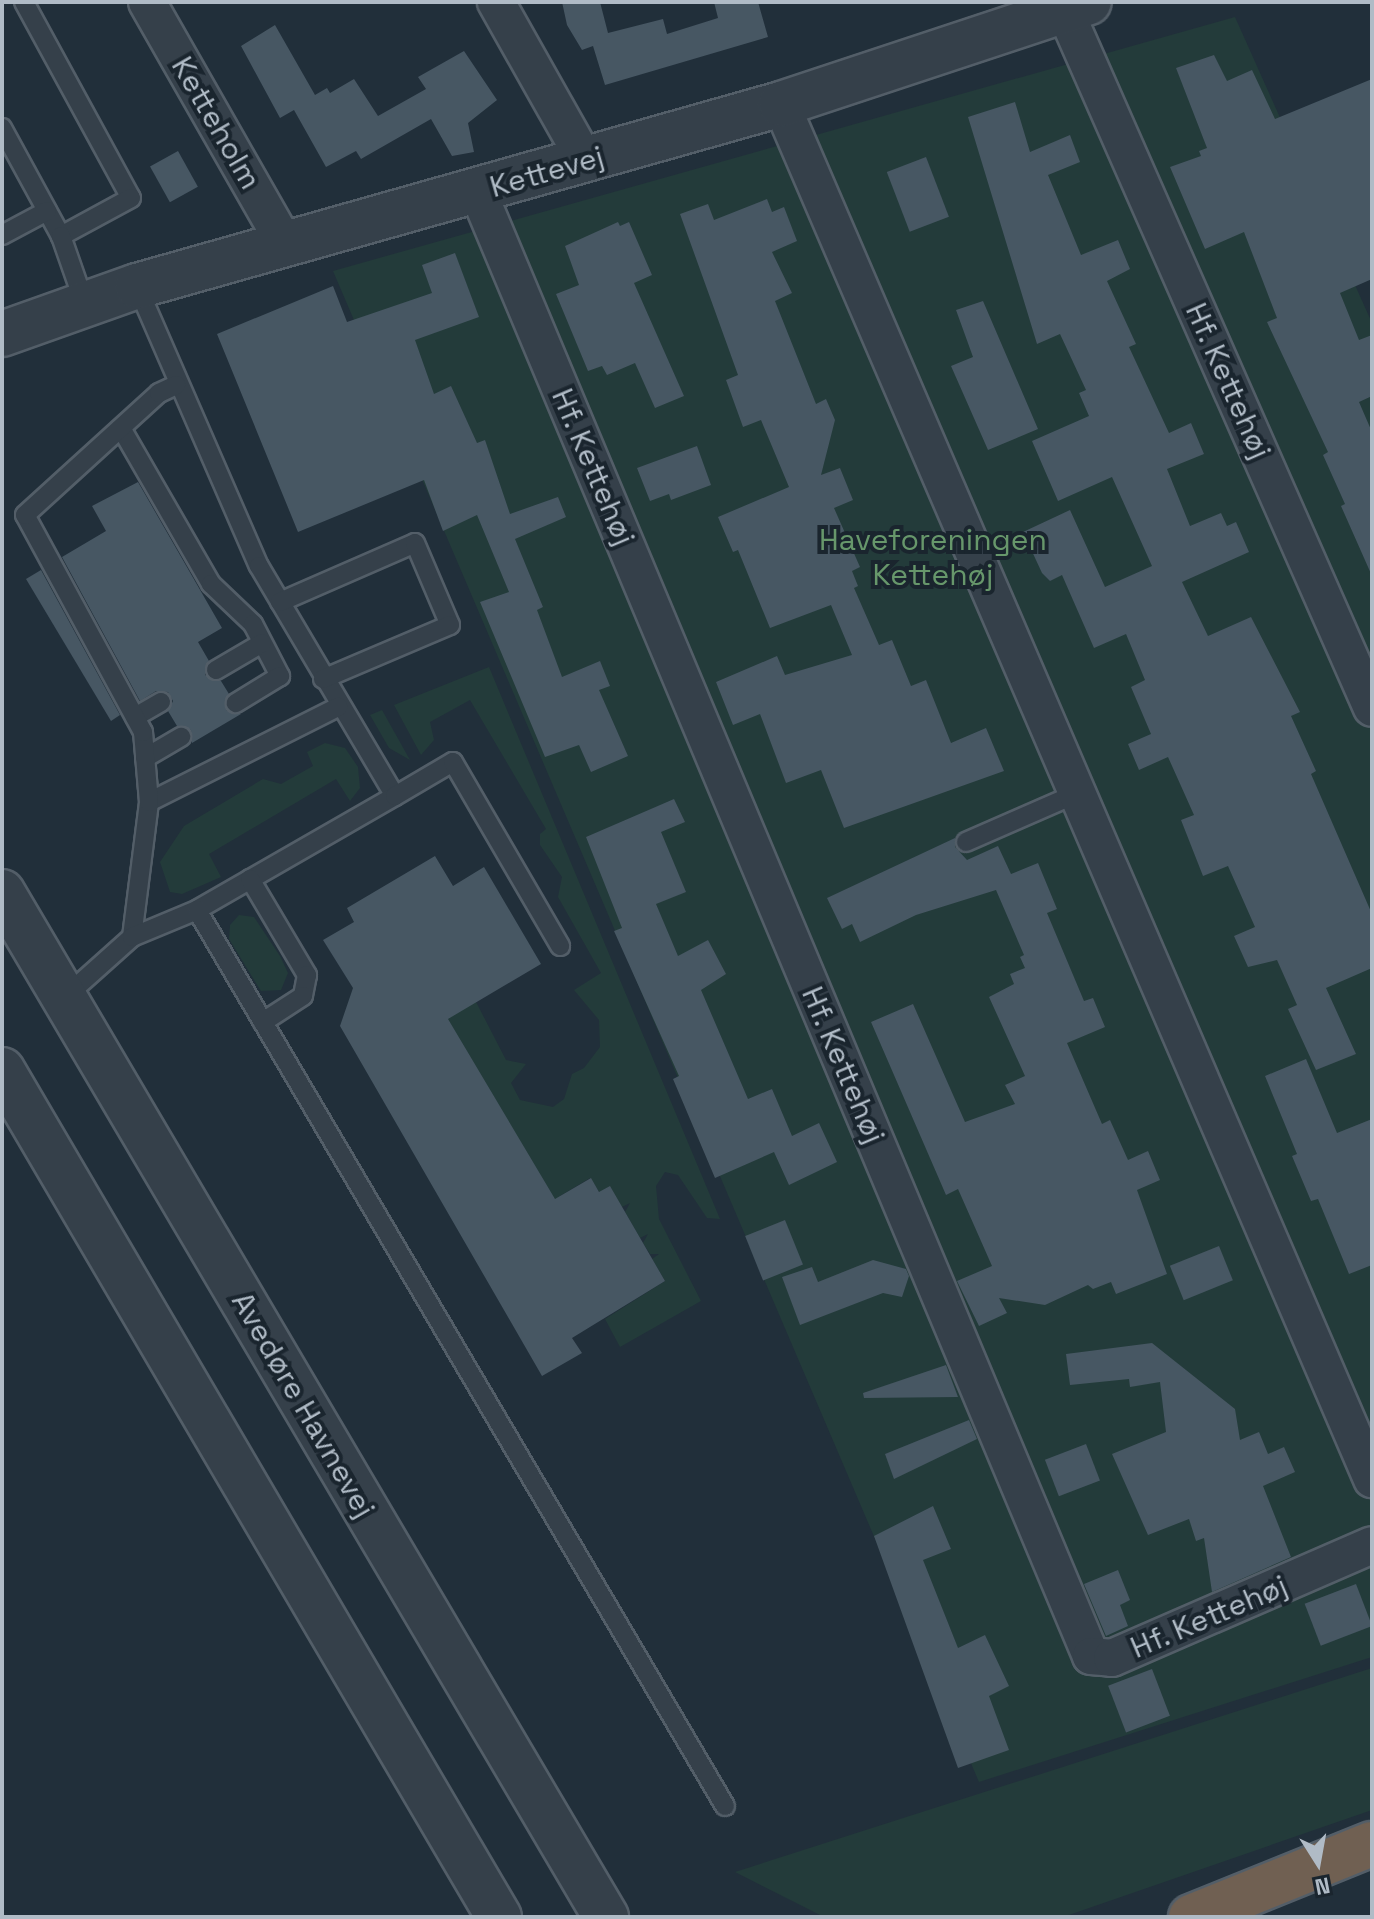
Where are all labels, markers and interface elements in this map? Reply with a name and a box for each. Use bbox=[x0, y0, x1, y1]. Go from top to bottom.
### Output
street label: Ketteholm bbox=[164, 50, 268, 196]
street label: Kettevej bbox=[486, 139, 608, 205]
street label: Hf. Kettehøj bbox=[1177, 297, 1279, 465]
street label: Hf. Kettehøj bbox=[544, 383, 642, 551]
park label: Haveforeningen Kettehøj bbox=[819, 522, 1047, 592]
street label: Hf. Kettehøj bbox=[794, 981, 892, 1149]
street label: Avedøre Havnevej bbox=[224, 1286, 382, 1524]
street label: Hf. Kettehøj bbox=[1125, 1568, 1293, 1666]
north arrow bbox=[1278, 1823, 1358, 1903]
text: N bbox=[1313, 1871, 1332, 1902]

